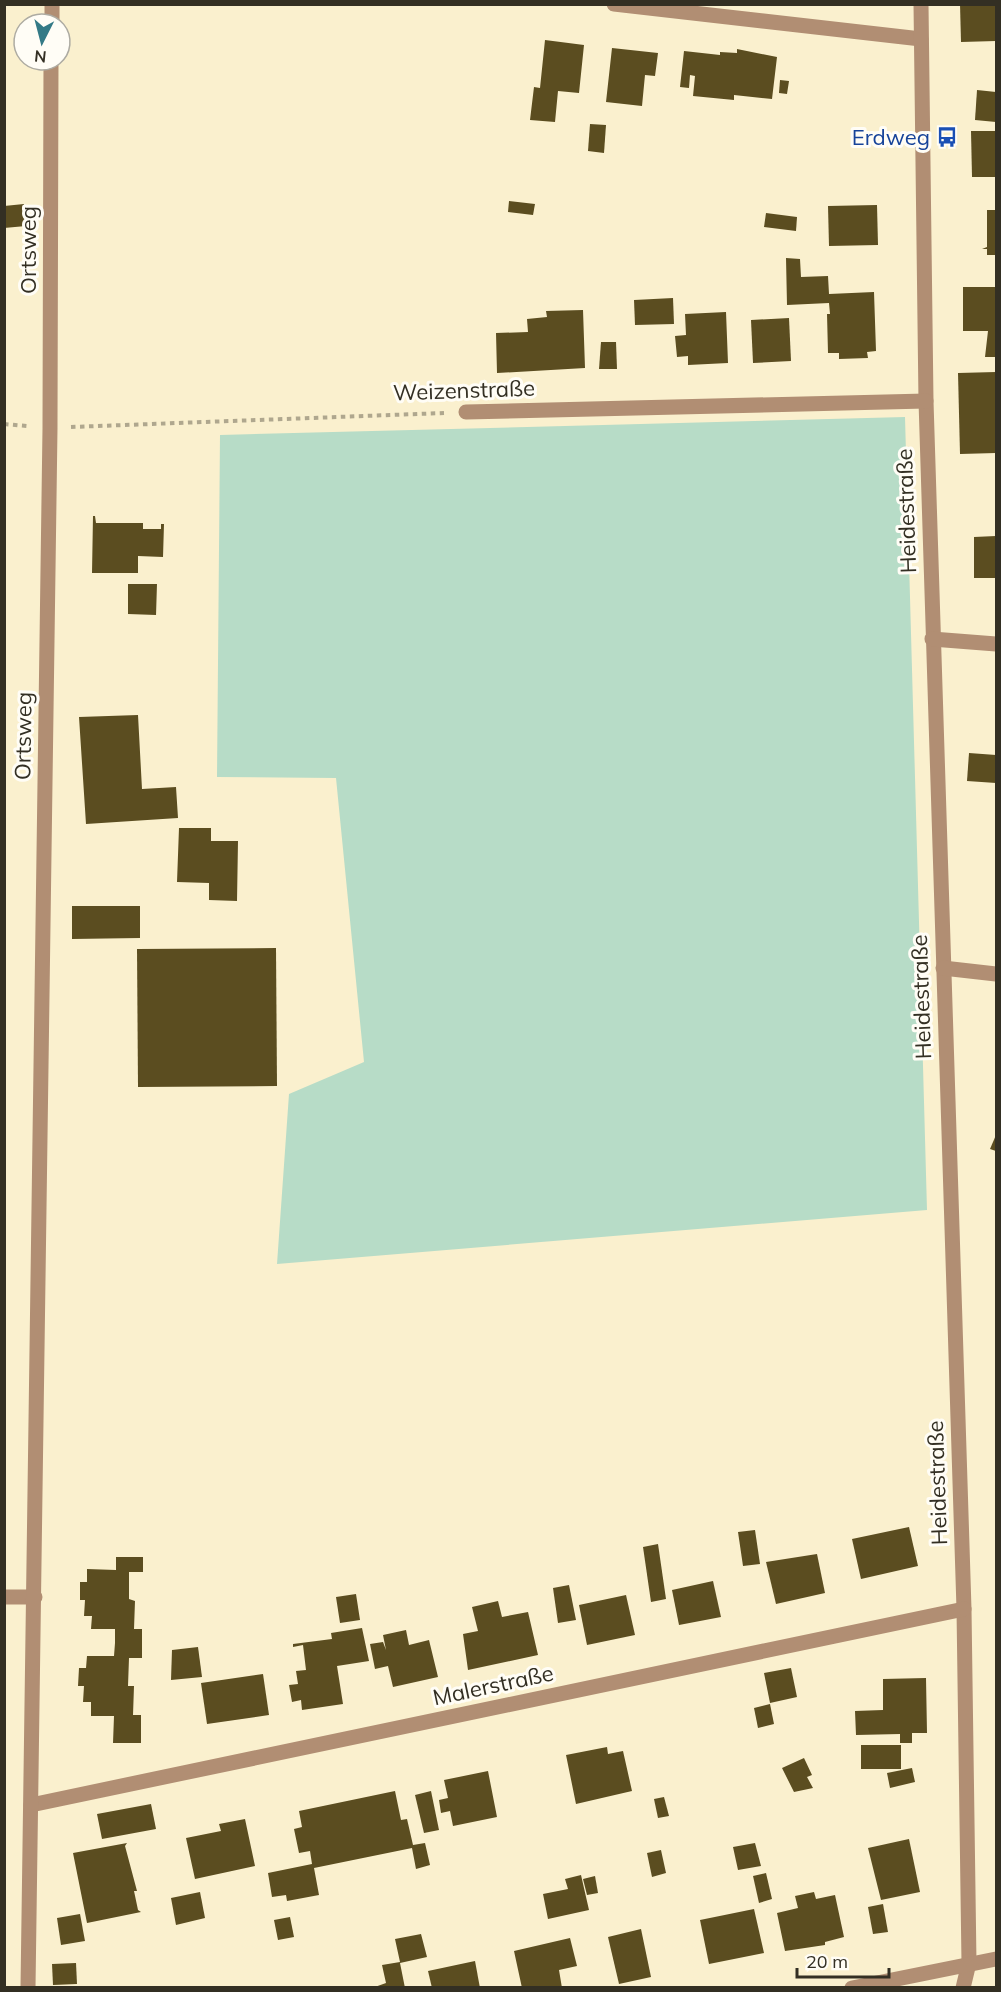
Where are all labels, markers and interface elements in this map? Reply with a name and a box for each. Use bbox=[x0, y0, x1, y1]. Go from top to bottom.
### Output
north arrow bbox=[12, 12, 72, 72]
text: N bbox=[33, 46, 47, 67]
place label: Erdweg bbox=[852, 123, 930, 151]
bus stop icon: Erdweg bbox=[935, 125, 959, 149]
street label: Ortsweg bbox=[14, 206, 42, 294]
street label: Weizenstraße bbox=[393, 374, 535, 406]
street label: Heidestraße bbox=[890, 448, 922, 574]
street label: Ortsweg bbox=[8, 692, 38, 780]
street label: Heidestraße bbox=[905, 934, 937, 1060]
street label: Heidestraße bbox=[921, 1420, 953, 1546]
street label: Malerstraße bbox=[430, 1659, 556, 1711]
scale bar bbox=[797, 1941, 888, 1979]
text: 20 m bbox=[806, 1950, 848, 1973]

